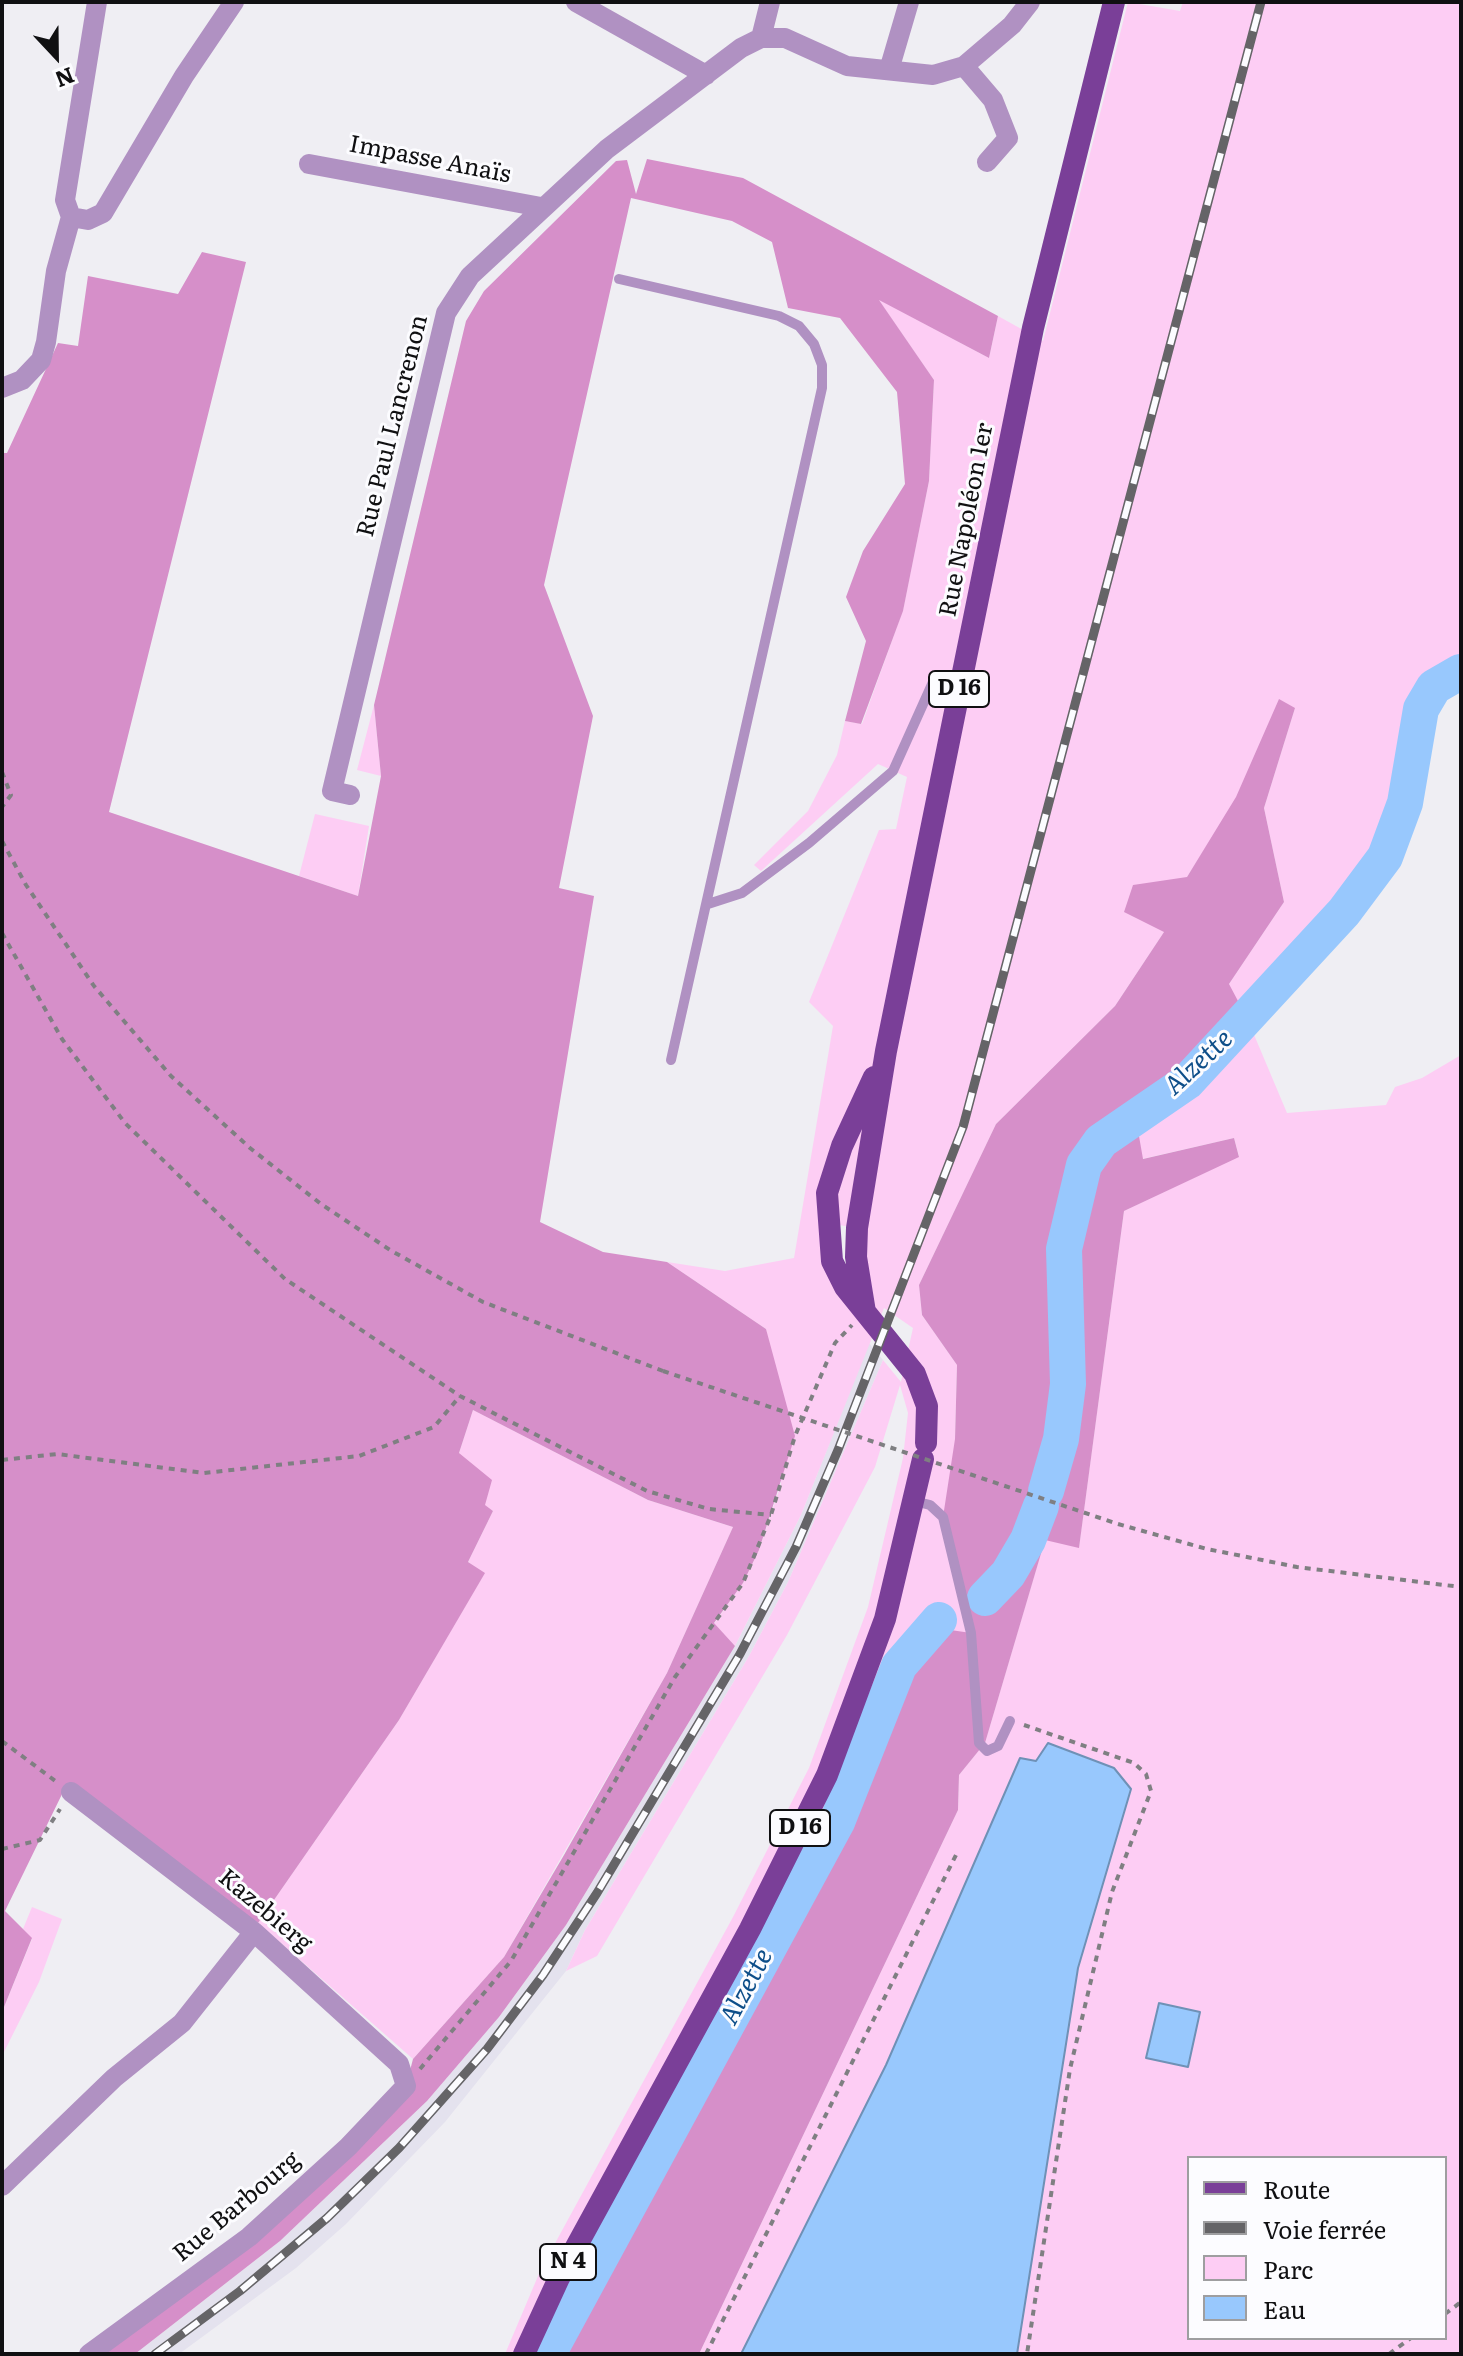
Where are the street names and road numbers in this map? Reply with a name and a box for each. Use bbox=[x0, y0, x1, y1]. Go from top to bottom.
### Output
street label: Impasse Anaïs bbox=[347, 130, 513, 190]
street label: Rue Paul Lancrenon bbox=[351, 312, 435, 540]
street label: Rue Napoléon 1er bbox=[934, 421, 1000, 619]
road number: D 16 bbox=[929, 671, 989, 707]
road number: D 16 bbox=[770, 1810, 830, 1846]
street label: Kazebierg bbox=[212, 1863, 318, 1959]
street label: Rue Barbourg bbox=[168, 2146, 306, 2268]
road number: N 4 bbox=[540, 2244, 596, 2280]

